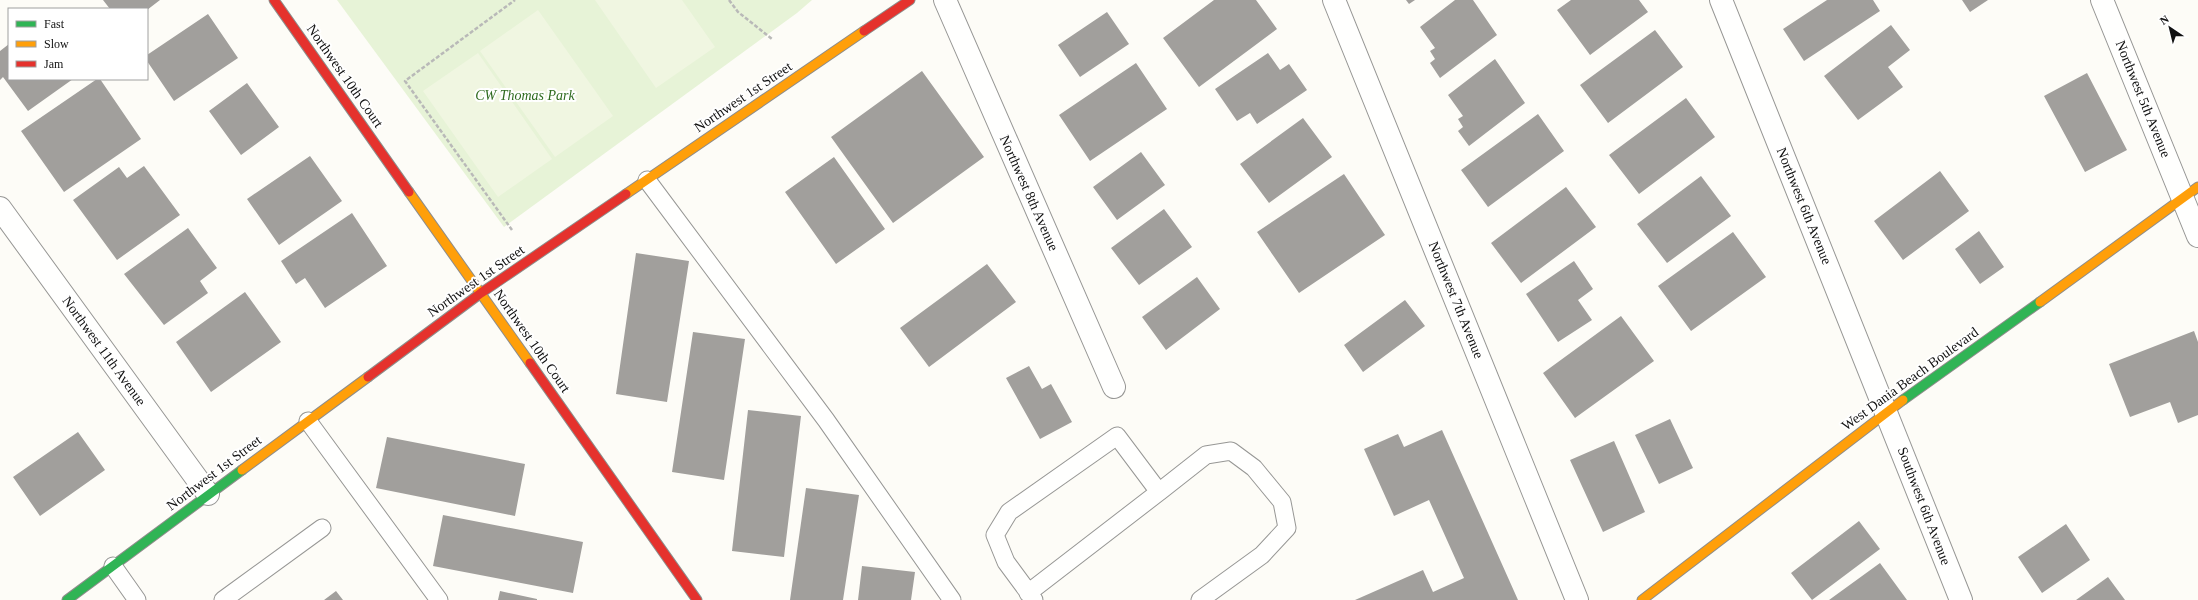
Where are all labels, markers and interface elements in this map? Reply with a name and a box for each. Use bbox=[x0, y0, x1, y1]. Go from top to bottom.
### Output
legend bbox=[8, 8, 148, 80]
north arrow bbox=[2150, 8, 2190, 48]
text: N bbox=[2158, 13, 2171, 27]
text: Fast bbox=[44, 17, 65, 31]
street label: Northwest 10th Court bbox=[304, 22, 386, 130]
text: Slow bbox=[44, 37, 69, 51]
street label: Northwest 5th Avenue bbox=[2113, 38, 2173, 160]
text: Jam bbox=[44, 57, 64, 71]
street label: Northwest 1st Street bbox=[691, 59, 795, 135]
park label: CW Thomas Park bbox=[475, 88, 576, 103]
street label: Northwest 8th Avenue bbox=[997, 133, 1061, 253]
street label: Northwest 6th Avenue bbox=[1774, 145, 1834, 267]
street label: Northwest 7th Avenue bbox=[1426, 239, 1486, 361]
street label: Northwest 1st Street bbox=[425, 242, 527, 320]
street label: Northwest 10th Court bbox=[491, 287, 573, 395]
street label: Northwest 11th Avenue bbox=[59, 293, 149, 409]
street label: West Dania Beach Boulevard bbox=[1839, 324, 1981, 434]
street label: Northwest 1st Street bbox=[164, 433, 264, 513]
street label: Southwest 6th Avenue bbox=[1895, 445, 1953, 567]

